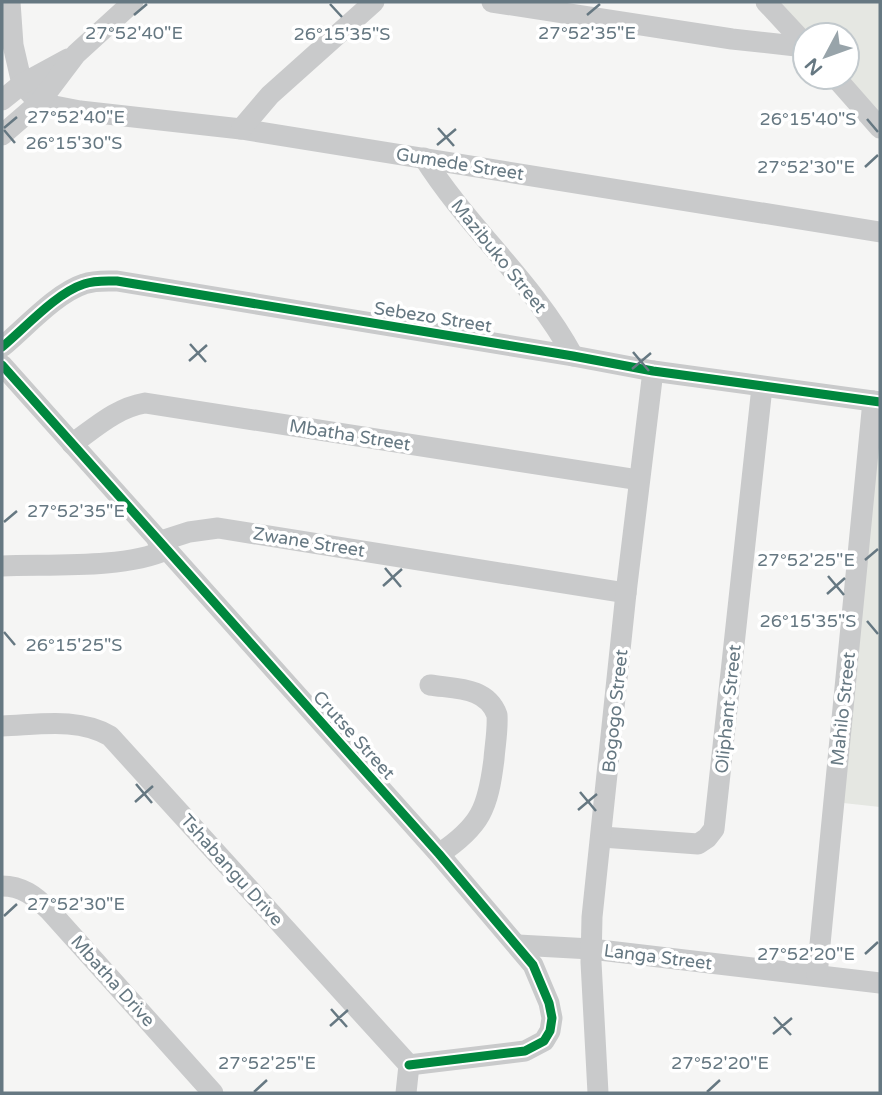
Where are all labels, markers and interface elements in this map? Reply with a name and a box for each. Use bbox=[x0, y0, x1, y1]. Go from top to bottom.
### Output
north arrow bbox=[791, 21, 861, 91]
text: 27°52'40"E bbox=[85, 22, 183, 44]
text: 27°52'35"E bbox=[538, 22, 636, 44]
text: 26°15'35"S bbox=[294, 23, 390, 45]
text: N bbox=[801, 54, 827, 79]
text: 27°52'40"E bbox=[27, 106, 125, 128]
text: 26°15'40"S bbox=[760, 108, 856, 130]
text: 26°15'30"S bbox=[26, 132, 122, 154]
street label: Gumede Street bbox=[395, 143, 526, 185]
text: 27°52'30"E bbox=[757, 156, 855, 178]
street label: Mazibuko Street bbox=[446, 195, 552, 317]
street label: Sebezo Street bbox=[373, 297, 494, 337]
street label: Mbatha Street bbox=[288, 415, 412, 455]
text: 27°52'35"E bbox=[27, 500, 125, 522]
street label: Zwane Street bbox=[251, 522, 367, 562]
text: 27°52'25"E bbox=[757, 549, 855, 571]
text: 26°15'35"S bbox=[760, 610, 856, 632]
text: 26°15'25"S bbox=[26, 634, 122, 656]
street label: Oliphant Street bbox=[710, 643, 746, 775]
street label: Bogogo Street bbox=[598, 648, 632, 774]
street label: Mahilo Street bbox=[826, 651, 860, 767]
street label: Crutse Street bbox=[308, 686, 400, 784]
street label: Tshabangu Drive bbox=[176, 809, 288, 931]
text: 27°52'30"E bbox=[27, 893, 125, 915]
street label: Mbatha Drive bbox=[66, 931, 160, 1031]
street label: Langa Street bbox=[603, 939, 714, 975]
text: 27°52'20"E bbox=[757, 943, 855, 965]
text: 27°52'25"E bbox=[218, 1052, 316, 1074]
text: 27°52'20"E bbox=[671, 1052, 769, 1074]

